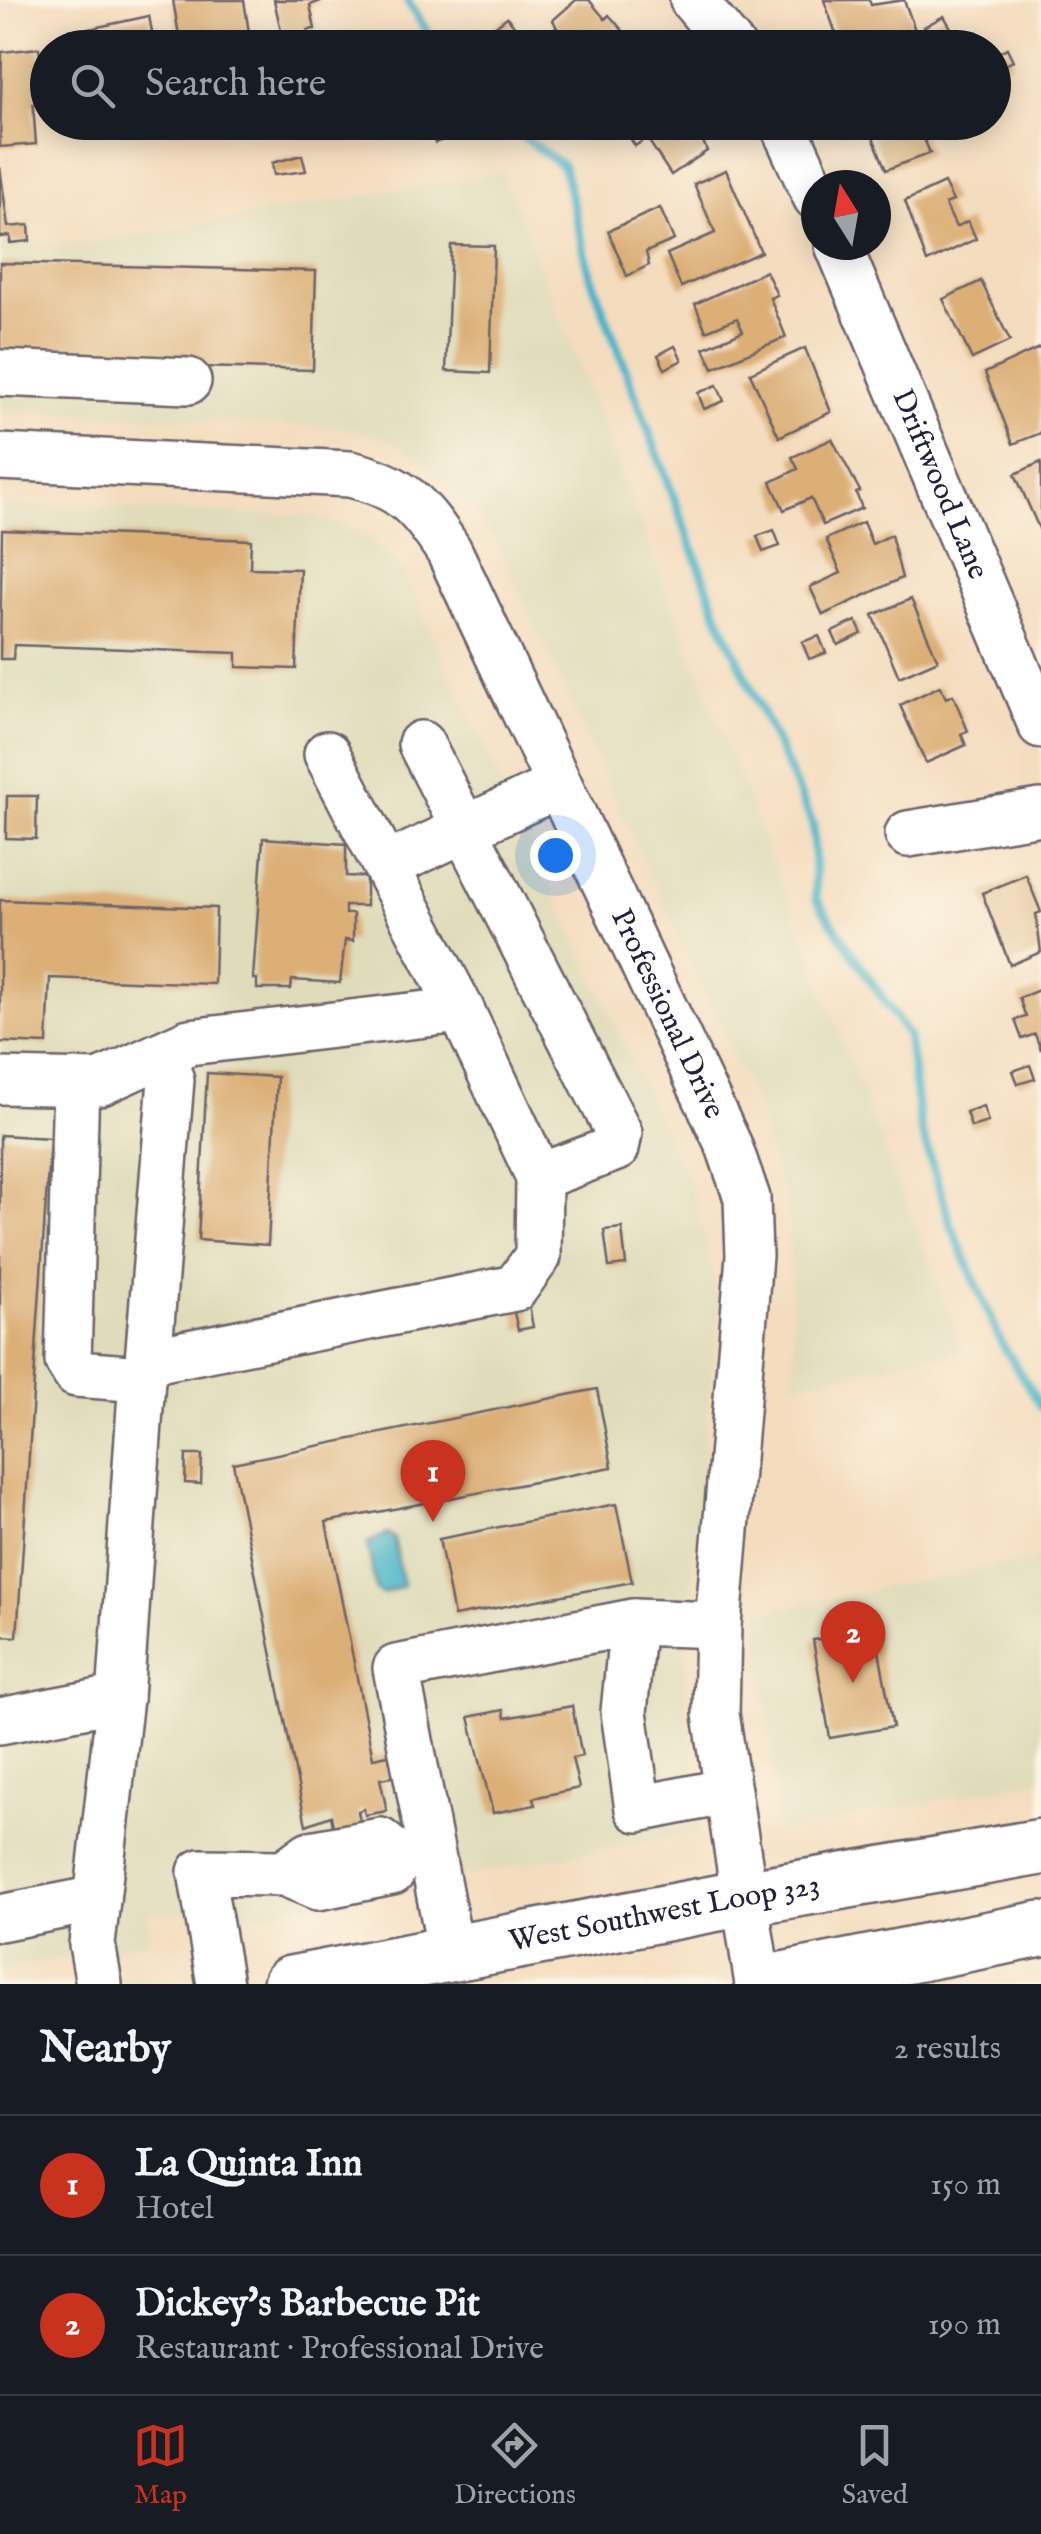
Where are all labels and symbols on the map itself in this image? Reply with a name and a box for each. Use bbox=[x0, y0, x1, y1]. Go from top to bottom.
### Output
north arrow bbox=[801, 170, 891, 260]
street label: Driftwood Lane bbox=[882, 384, 996, 585]
your location bbox=[530, 830, 581, 881]
street label: Professional Drive bbox=[601, 903, 733, 1125]
pin: 1 bbox=[400, 1440, 466, 1522]
pin: 2 bbox=[820, 1600, 886, 1683]
street label: West Southwest Loop 323 bbox=[506, 1866, 823, 1961]

